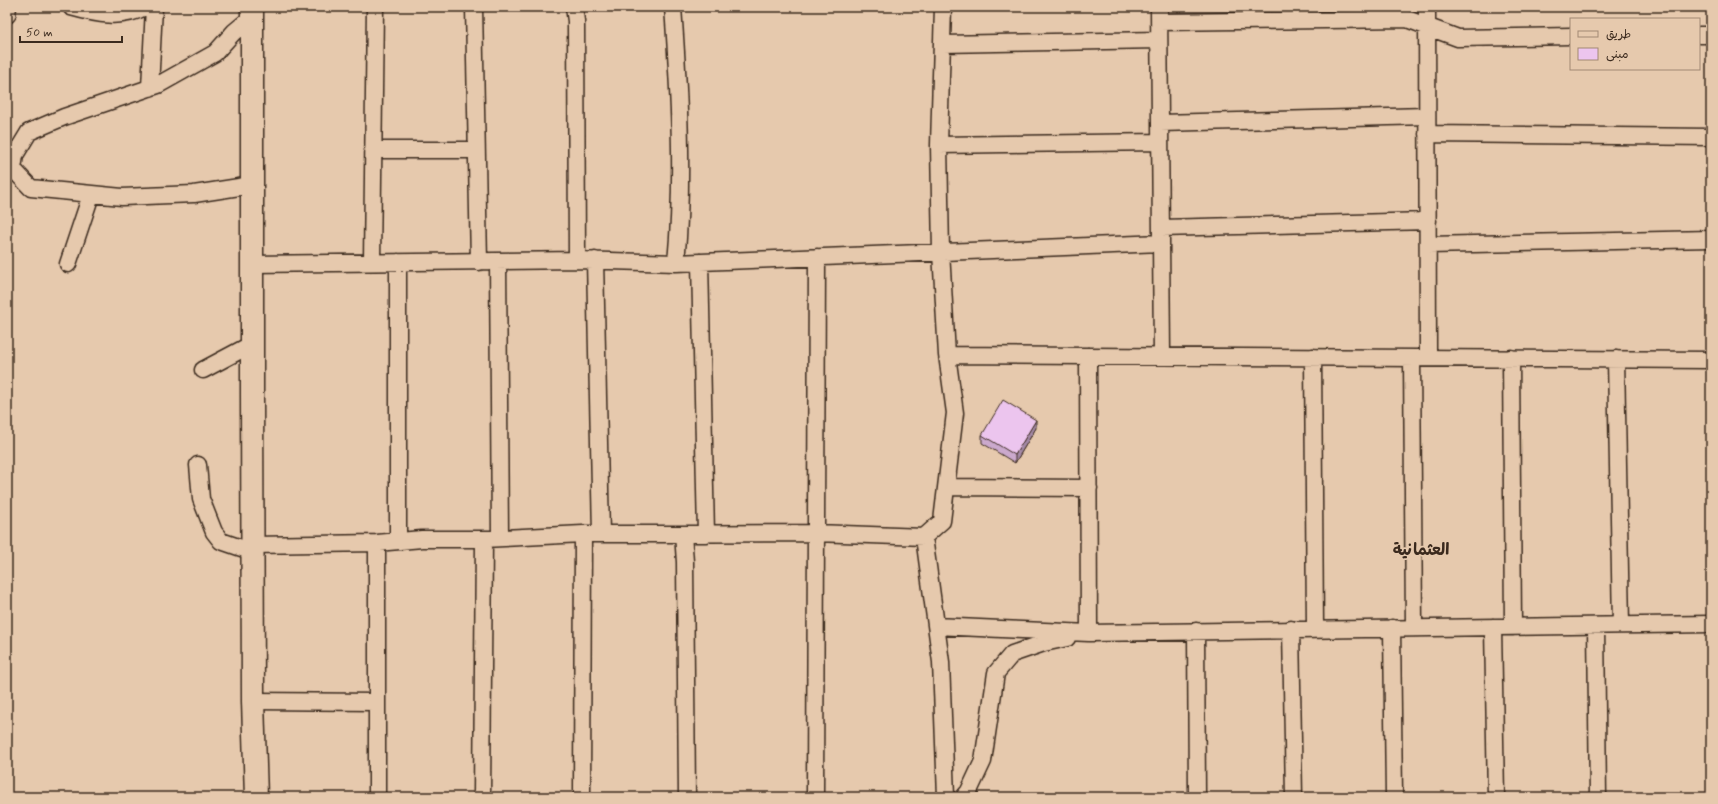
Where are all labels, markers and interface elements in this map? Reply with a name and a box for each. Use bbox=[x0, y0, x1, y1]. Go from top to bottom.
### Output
scale bar bbox=[20, 18, 122, 44]
legend bbox=[1570, 18, 1700, 70]
text: 50 m bbox=[26, 25, 53, 41]
text: طريق bbox=[1606, 27, 1631, 43]
text: مبنى bbox=[1606, 47, 1629, 63]
district label: العثمانية bbox=[1393, 540, 1449, 561]

